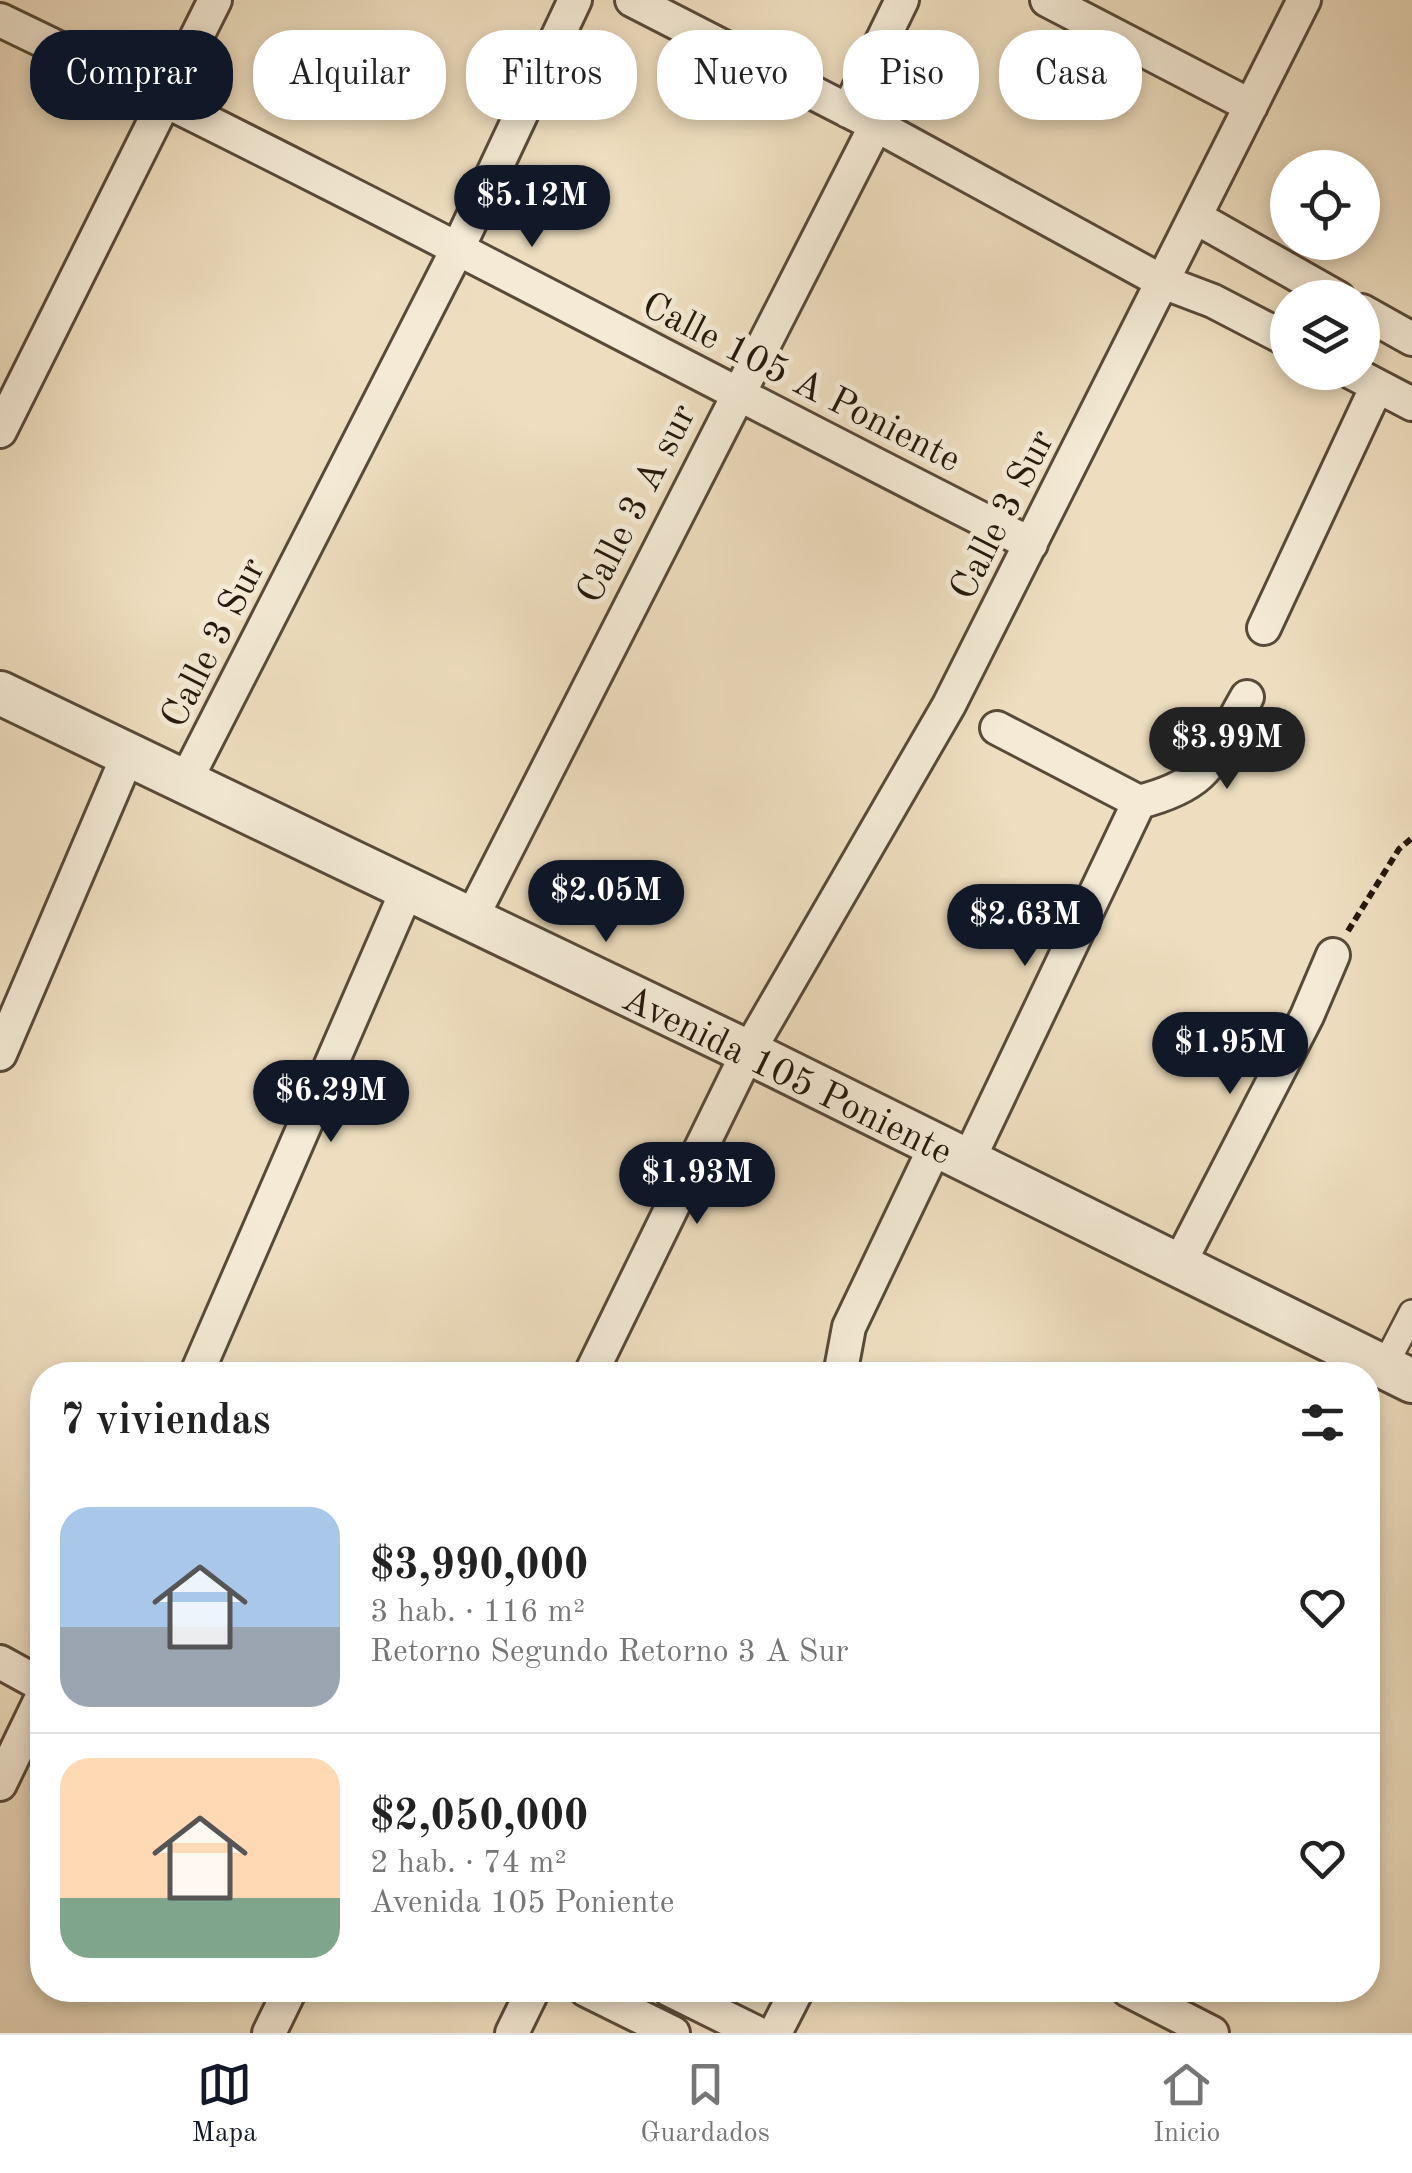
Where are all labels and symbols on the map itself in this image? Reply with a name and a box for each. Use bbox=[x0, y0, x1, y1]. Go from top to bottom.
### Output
pin: $5.12M bbox=[451, 165, 613, 250]
street label: Calle 105 A Poniente bbox=[635, 287, 966, 480]
street label: Calle 3 A sur bbox=[571, 399, 704, 610]
street label: Calle 3 Sur bbox=[945, 424, 1063, 606]
street label: Calle 3 Sur bbox=[156, 552, 274, 734]
pin: $3.99M bbox=[1146, 707, 1308, 792]
pin: $2.05M bbox=[525, 860, 687, 945]
pin: $2.63M bbox=[944, 884, 1106, 969]
street label: Avenida 105 Poniente bbox=[616, 980, 957, 1173]
pin: $1.95M bbox=[1149, 1012, 1311, 1097]
pin: $6.29M bbox=[250, 1060, 412, 1145]
pin: $1.93M bbox=[616, 1142, 778, 1227]

